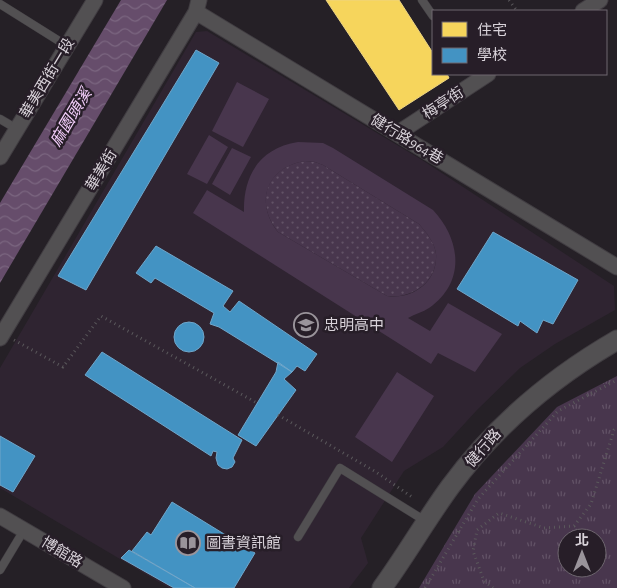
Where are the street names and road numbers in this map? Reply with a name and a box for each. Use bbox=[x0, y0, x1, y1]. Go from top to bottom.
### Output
street label: 華美西街一段 bbox=[17, 35, 77, 121]
street label: 梅亭街 bbox=[420, 84, 466, 122]
street label: 健行路964巷 bbox=[368, 111, 446, 167]
street label: 華美街 bbox=[83, 147, 119, 193]
street label: 健行路 bbox=[462, 426, 504, 470]
street label: 博館路 bbox=[39, 534, 85, 570]

